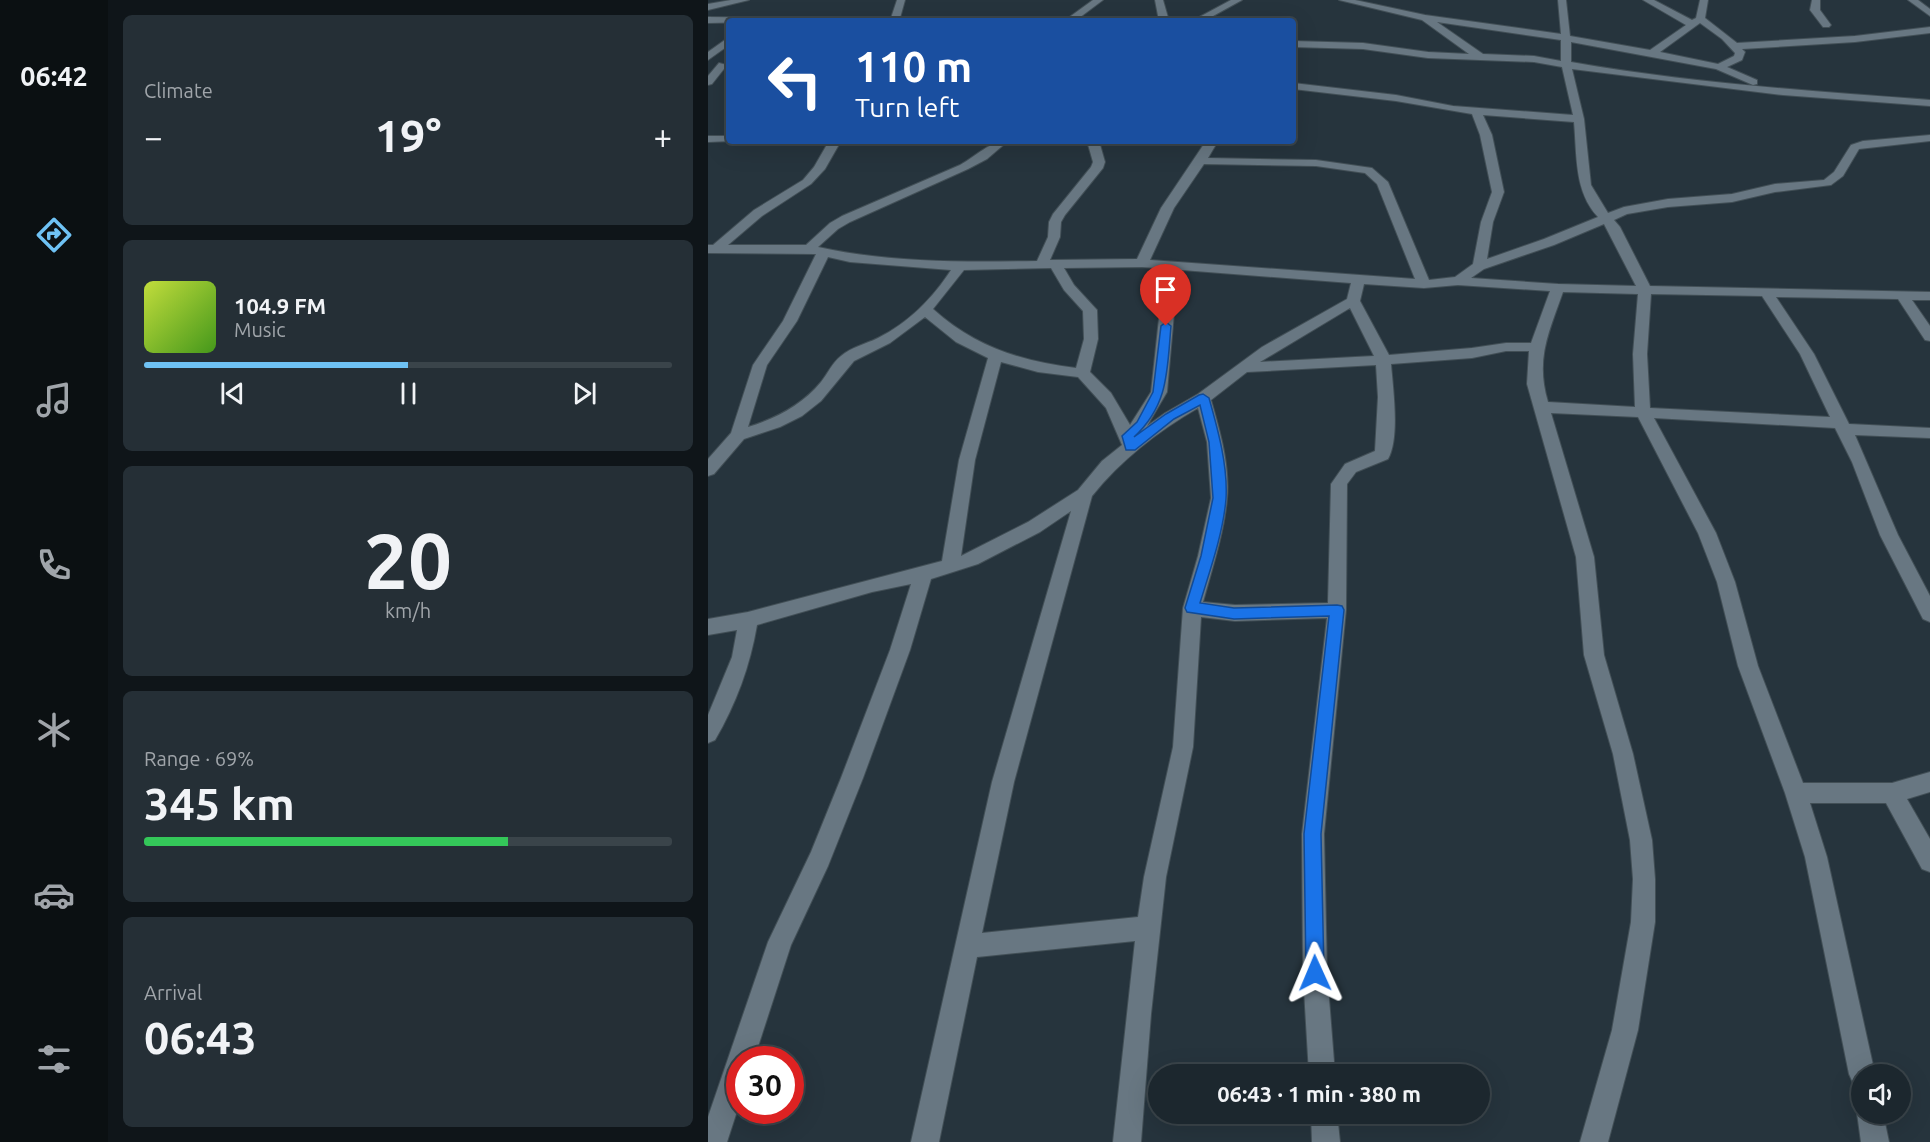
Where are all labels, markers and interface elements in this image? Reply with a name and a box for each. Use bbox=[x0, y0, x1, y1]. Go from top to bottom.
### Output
icon: left bbox=[756, 42, 834, 120]
text: 110 m bbox=[855, 43, 972, 90]
text: 06:42 bbox=[20, 61, 88, 91]
text: Climate bbox=[144, 79, 213, 102]
text: Turn left bbox=[855, 92, 959, 122]
text: 19° bbox=[375, 110, 441, 161]
text: − bbox=[144, 118, 163, 155]
text: + bbox=[653, 118, 672, 155]
icon: directions bbox=[33, 214, 75, 256]
pin bbox=[1140, 264, 1191, 326]
icon: arrive bbox=[1149, 273, 1182, 306]
text: 104.9 FM bbox=[234, 293, 326, 318]
text: Music bbox=[234, 318, 286, 341]
icon: previous bbox=[216, 377, 249, 410]
icon: pause bbox=[392, 377, 425, 410]
icon: next bbox=[568, 377, 601, 410]
icon: music bbox=[33, 379, 75, 421]
text: 20 bbox=[364, 516, 452, 604]
icon: phone bbox=[33, 544, 75, 586]
text: km/h bbox=[385, 599, 431, 622]
icon: climate bbox=[33, 709, 75, 751]
text: Range · 69% bbox=[144, 747, 254, 770]
text: 345 km bbox=[144, 778, 295, 829]
icon: car bbox=[33, 874, 75, 916]
position arrow bbox=[1283, 941, 1347, 1005]
text: Arrival bbox=[144, 981, 202, 1004]
text: 06:43 bbox=[144, 1012, 257, 1063]
icon: filters bbox=[33, 1038, 75, 1080]
speed limit sign: 30 bbox=[726, 1046, 804, 1124]
map controls bbox=[1851, 1064, 1911, 1124]
button: sound bbox=[1851, 1064, 1911, 1124]
text: 06:43 · 1 min · 380 m bbox=[1217, 1081, 1421, 1106]

